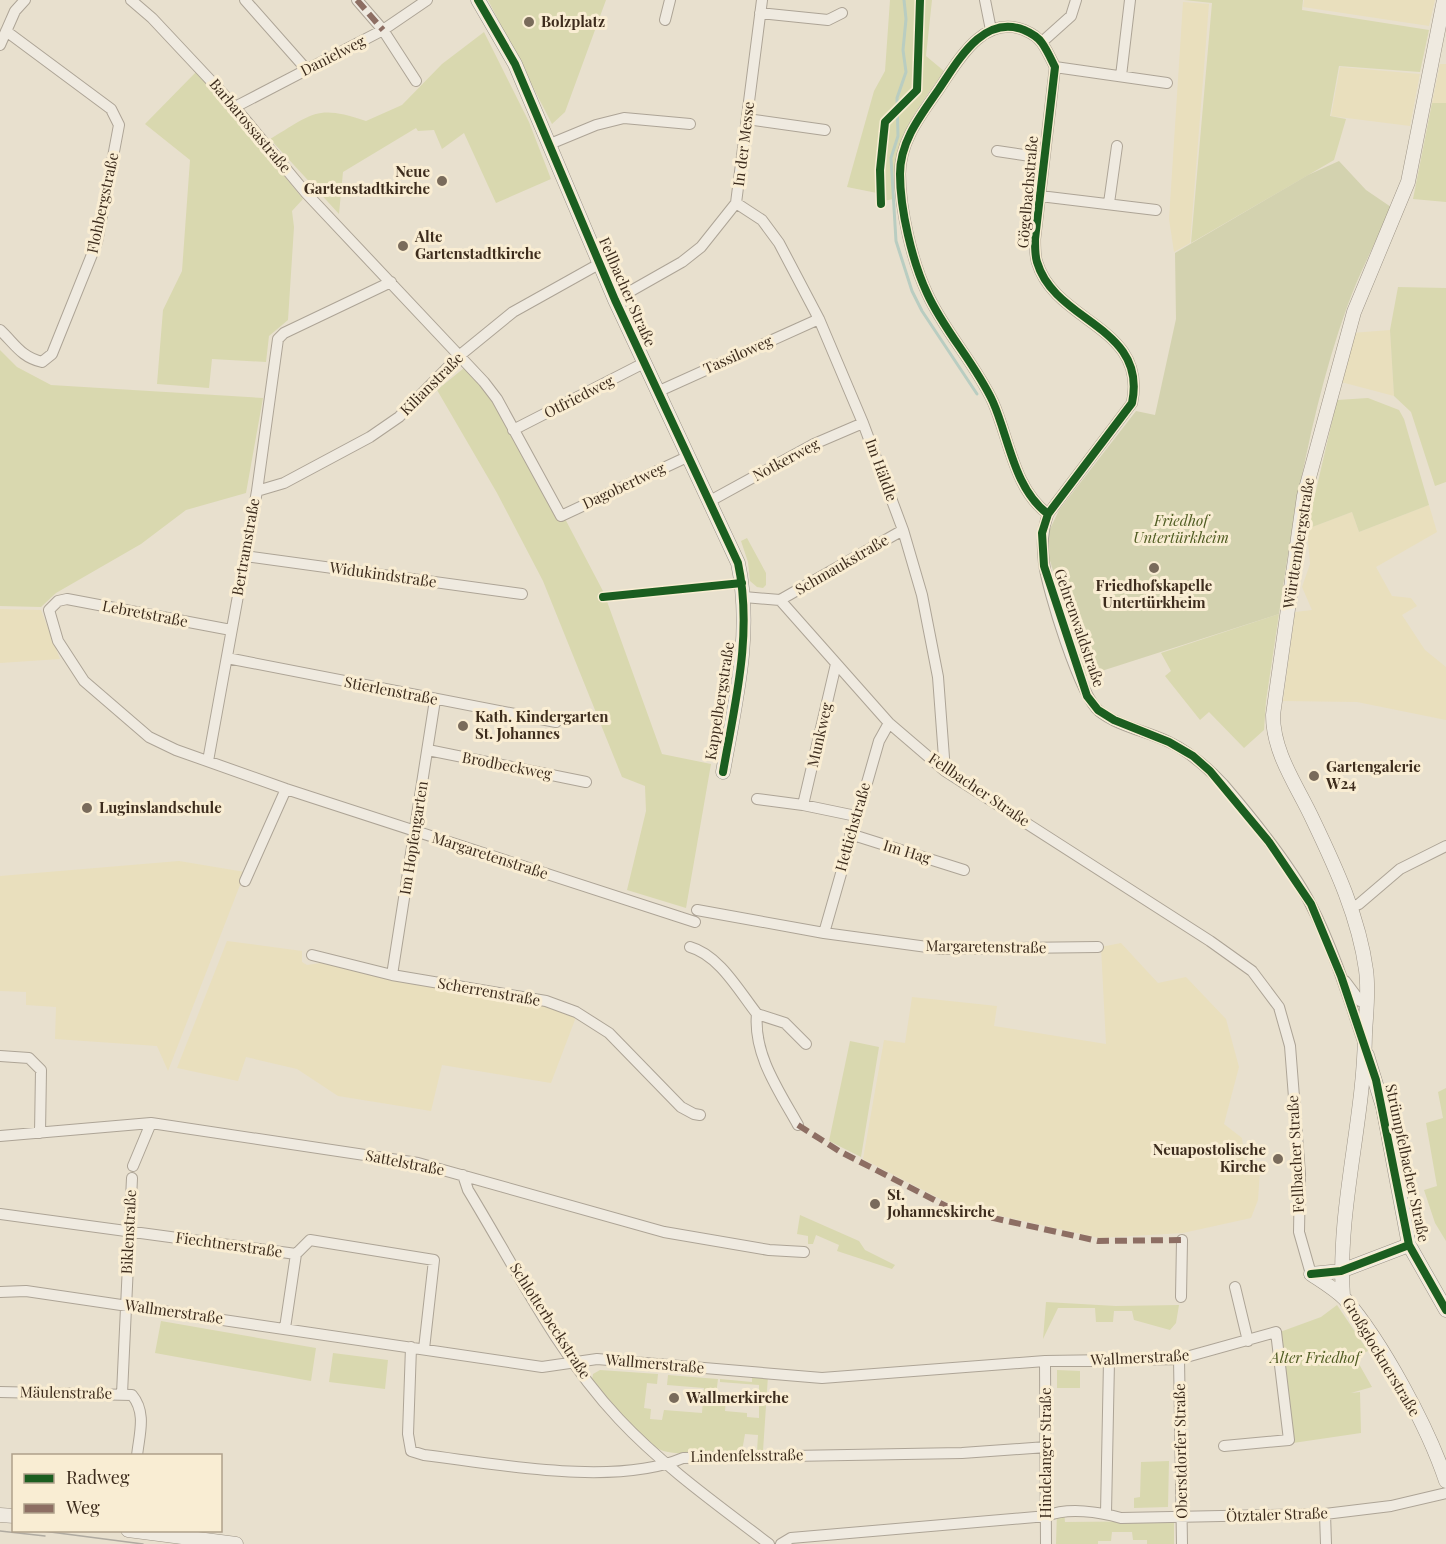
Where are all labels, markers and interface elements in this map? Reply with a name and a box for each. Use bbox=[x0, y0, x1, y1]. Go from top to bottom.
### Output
place label: Bolzplatz bbox=[541, 11, 605, 31]
marker: Bolzplatz bbox=[522, 15, 536, 29]
street label: Danielweg bbox=[297, 30, 369, 80]
street label: Barbarossastraße bbox=[205, 74, 296, 177]
street label: In der Messe bbox=[728, 100, 758, 188]
street label: Gögelbachstraße bbox=[1012, 135, 1042, 249]
street label: Flohbergstraße bbox=[82, 151, 122, 255]
place label: Neue Gartenstadtkirche bbox=[304, 161, 430, 198]
marker: Neue Gartenstadtkirche bbox=[435, 174, 449, 188]
place label: Alte Gartenstadtkirche bbox=[414, 226, 542, 263]
street label: Fellbacher Straße bbox=[595, 234, 661, 350]
marker: Alte Gartenstadtkirche bbox=[396, 239, 410, 253]
street label: Tassiloweg bbox=[700, 330, 775, 378]
street label: Kilianstraße bbox=[395, 347, 467, 419]
street label: Otfriedweg bbox=[540, 370, 617, 422]
street label: Notkerweg bbox=[749, 433, 822, 485]
street label: Im Häldle bbox=[861, 435, 903, 504]
street label: Dagobertweg bbox=[579, 457, 668, 513]
street label: Württembergstraße bbox=[1278, 476, 1318, 611]
street label: Bertramstraße bbox=[227, 496, 263, 597]
park label: Friedhof Untertürkheim bbox=[1133, 510, 1229, 547]
street label: Schmaukstraße bbox=[791, 529, 892, 599]
street label: Widukindstraße bbox=[327, 556, 438, 591]
marker: Friedhofskapelle Untertürkheim bbox=[1147, 561, 1161, 575]
street label: Gehrenwaldstraße bbox=[1050, 566, 1110, 690]
place label: Friedhofskapelle Untertürkheim bbox=[1096, 575, 1213, 612]
street label: Lebretstraße bbox=[101, 595, 190, 631]
street label: Kappelbergstraße bbox=[700, 640, 738, 762]
street label: Stierlenstraße bbox=[343, 671, 440, 709]
street label: Munkweg bbox=[802, 700, 836, 769]
place label: Kath. Kindergarten St. Johannes bbox=[475, 706, 609, 743]
marker: Kath. Kindergarten St. Johannes bbox=[456, 719, 470, 733]
street label: Brodbeckweg bbox=[461, 747, 554, 784]
street label: Fellbacher Straße bbox=[925, 748, 1034, 830]
place label: Gartengalerie W24 bbox=[1325, 756, 1421, 793]
marker: Gartengalerie W24 bbox=[1307, 769, 1321, 783]
street label: Im Hopfengarten bbox=[394, 779, 432, 896]
street label: Hettichstraße bbox=[830, 780, 874, 874]
place label: Luginslandschule bbox=[99, 797, 222, 817]
marker: Luginslandschule bbox=[80, 801, 94, 815]
street label: Margaretenstraße bbox=[430, 827, 551, 883]
street label: Im Hag bbox=[881, 834, 934, 868]
street label: Margaretenstraße bbox=[925, 935, 1047, 957]
street label: Scherrenstraße bbox=[436, 972, 542, 1010]
street label: Strümpfelbacher Straße bbox=[1381, 1082, 1435, 1244]
street label: Fellbacher Straße bbox=[1282, 1095, 1308, 1213]
place label: Neuapostolische Kirche bbox=[1153, 1139, 1266, 1176]
street label: Sattelstraße bbox=[364, 1145, 446, 1179]
marker: Neuapostolische Kirche bbox=[1271, 1152, 1285, 1166]
place label: St. Johanneskirche bbox=[886, 1184, 995, 1221]
street label: Biklenstraße bbox=[116, 1189, 140, 1275]
marker: St. Johanneskirche bbox=[868, 1197, 882, 1211]
street label: Fiechtnerstraße bbox=[174, 1227, 284, 1261]
street label: Schlotterbeckstraße bbox=[506, 1259, 596, 1382]
street label: Großglocknerstraße bbox=[1338, 1293, 1425, 1420]
street label: Wallmerstraße bbox=[123, 1294, 225, 1328]
street label: Wallmerstraße bbox=[1089, 1344, 1190, 1370]
park label: Alter Friedhof bbox=[1268, 1347, 1363, 1367]
street label: Wallmerstraße bbox=[604, 1349, 705, 1377]
street label: Mäulenstraße bbox=[20, 1381, 112, 1403]
street label: Oberstdorfer Straße bbox=[1169, 1383, 1191, 1519]
place label: Wallmerkirche bbox=[685, 1387, 789, 1407]
street label: Hindelanger Straße bbox=[1035, 1388, 1055, 1518]
marker: Wallmerkirche bbox=[667, 1391, 681, 1405]
street label: Lindenfelsstraße bbox=[690, 1444, 804, 1466]
legend bbox=[12, 1454, 222, 1532]
text: Radweg bbox=[66, 1465, 130, 1489]
text: Weg bbox=[65, 1495, 100, 1519]
street label: Ötztaler Straße bbox=[1226, 1502, 1328, 1526]

